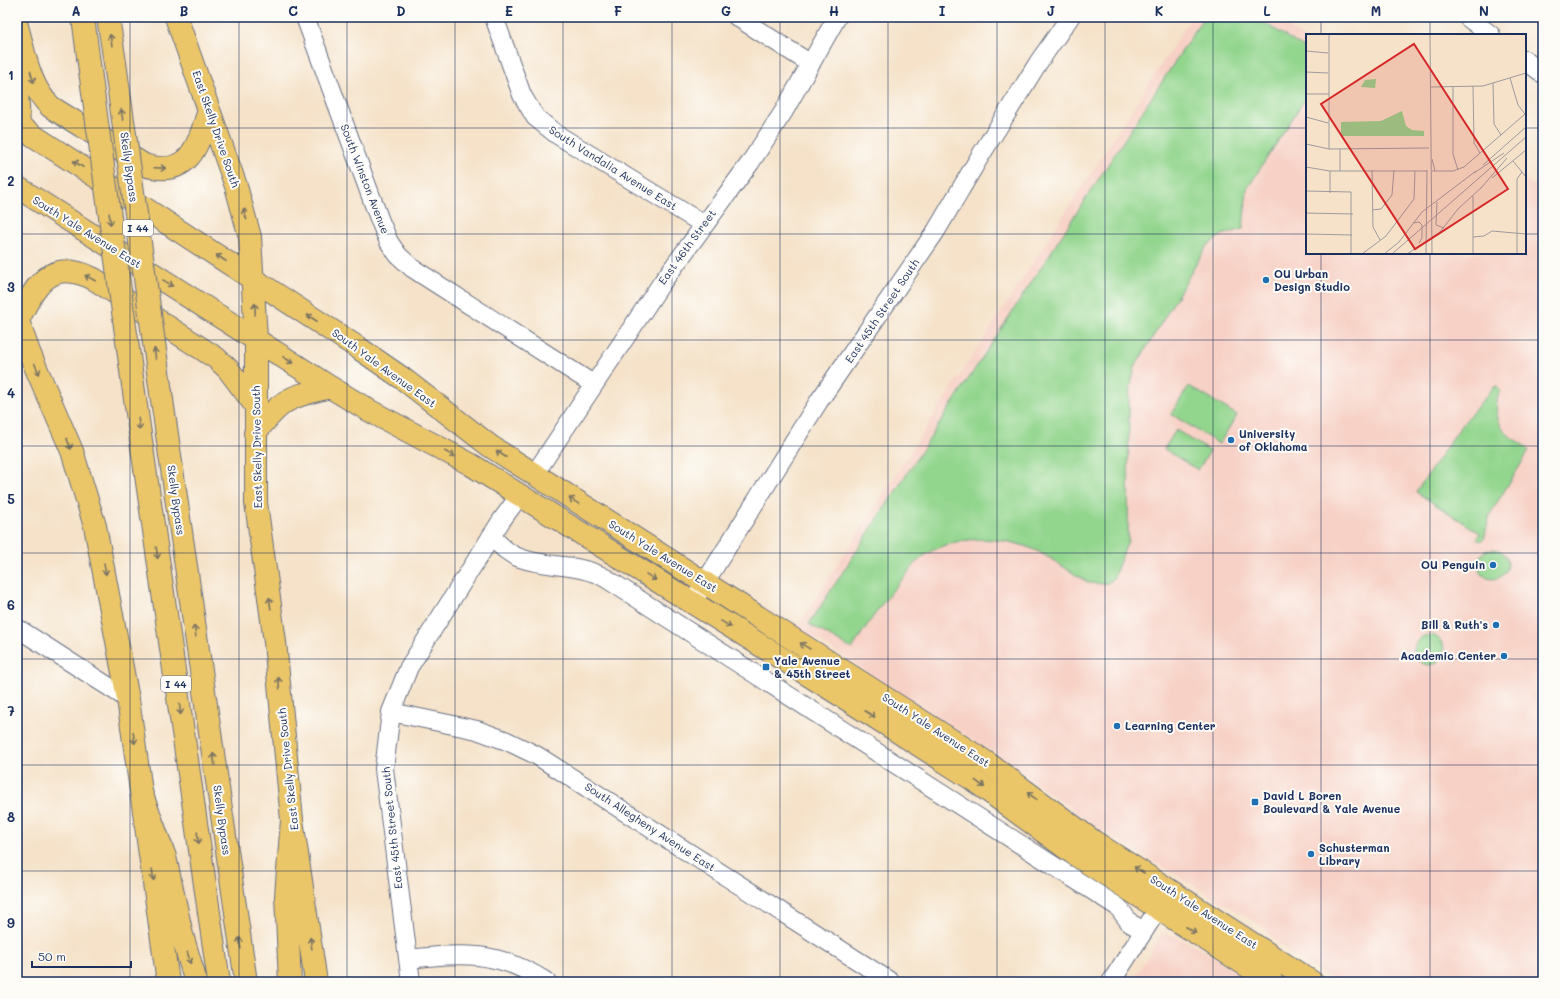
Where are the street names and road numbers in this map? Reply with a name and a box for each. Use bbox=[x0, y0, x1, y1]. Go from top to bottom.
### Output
street label: East Skelly Drive South bbox=[189, 68, 244, 189]
street label: South Winston Avenue bbox=[338, 122, 393, 236]
street label: South Vandalia Avenue East bbox=[546, 122, 680, 213]
street label: Skelly Bypass bbox=[117, 131, 142, 203]
street label: South Yale Avenue East bbox=[30, 192, 145, 271]
street label: East 46th Street bbox=[654, 206, 719, 287]
road number: I 44 bbox=[123, 220, 153, 236]
street label: East 45th Street South bbox=[841, 256, 922, 366]
street label: South Yale Avenue East bbox=[329, 325, 440, 411]
street label: East Skelly Drive South bbox=[248, 385, 265, 509]
street label: Skelly Bypass bbox=[164, 464, 189, 536]
street label: South Yale Avenue East bbox=[606, 516, 721, 595]
road number: I 44 bbox=[161, 676, 191, 692]
street label: South Yale Avenue East bbox=[880, 689, 993, 770]
street label: East Skelly Drive South bbox=[274, 707, 301, 831]
street label: East 45th Street South bbox=[378, 766, 405, 890]
street label: South Allegheny Avenue East bbox=[582, 779, 719, 875]
street label: Skelly Bypass bbox=[210, 784, 235, 856]
street label: South Yale Avenue East bbox=[1148, 871, 1261, 952]

